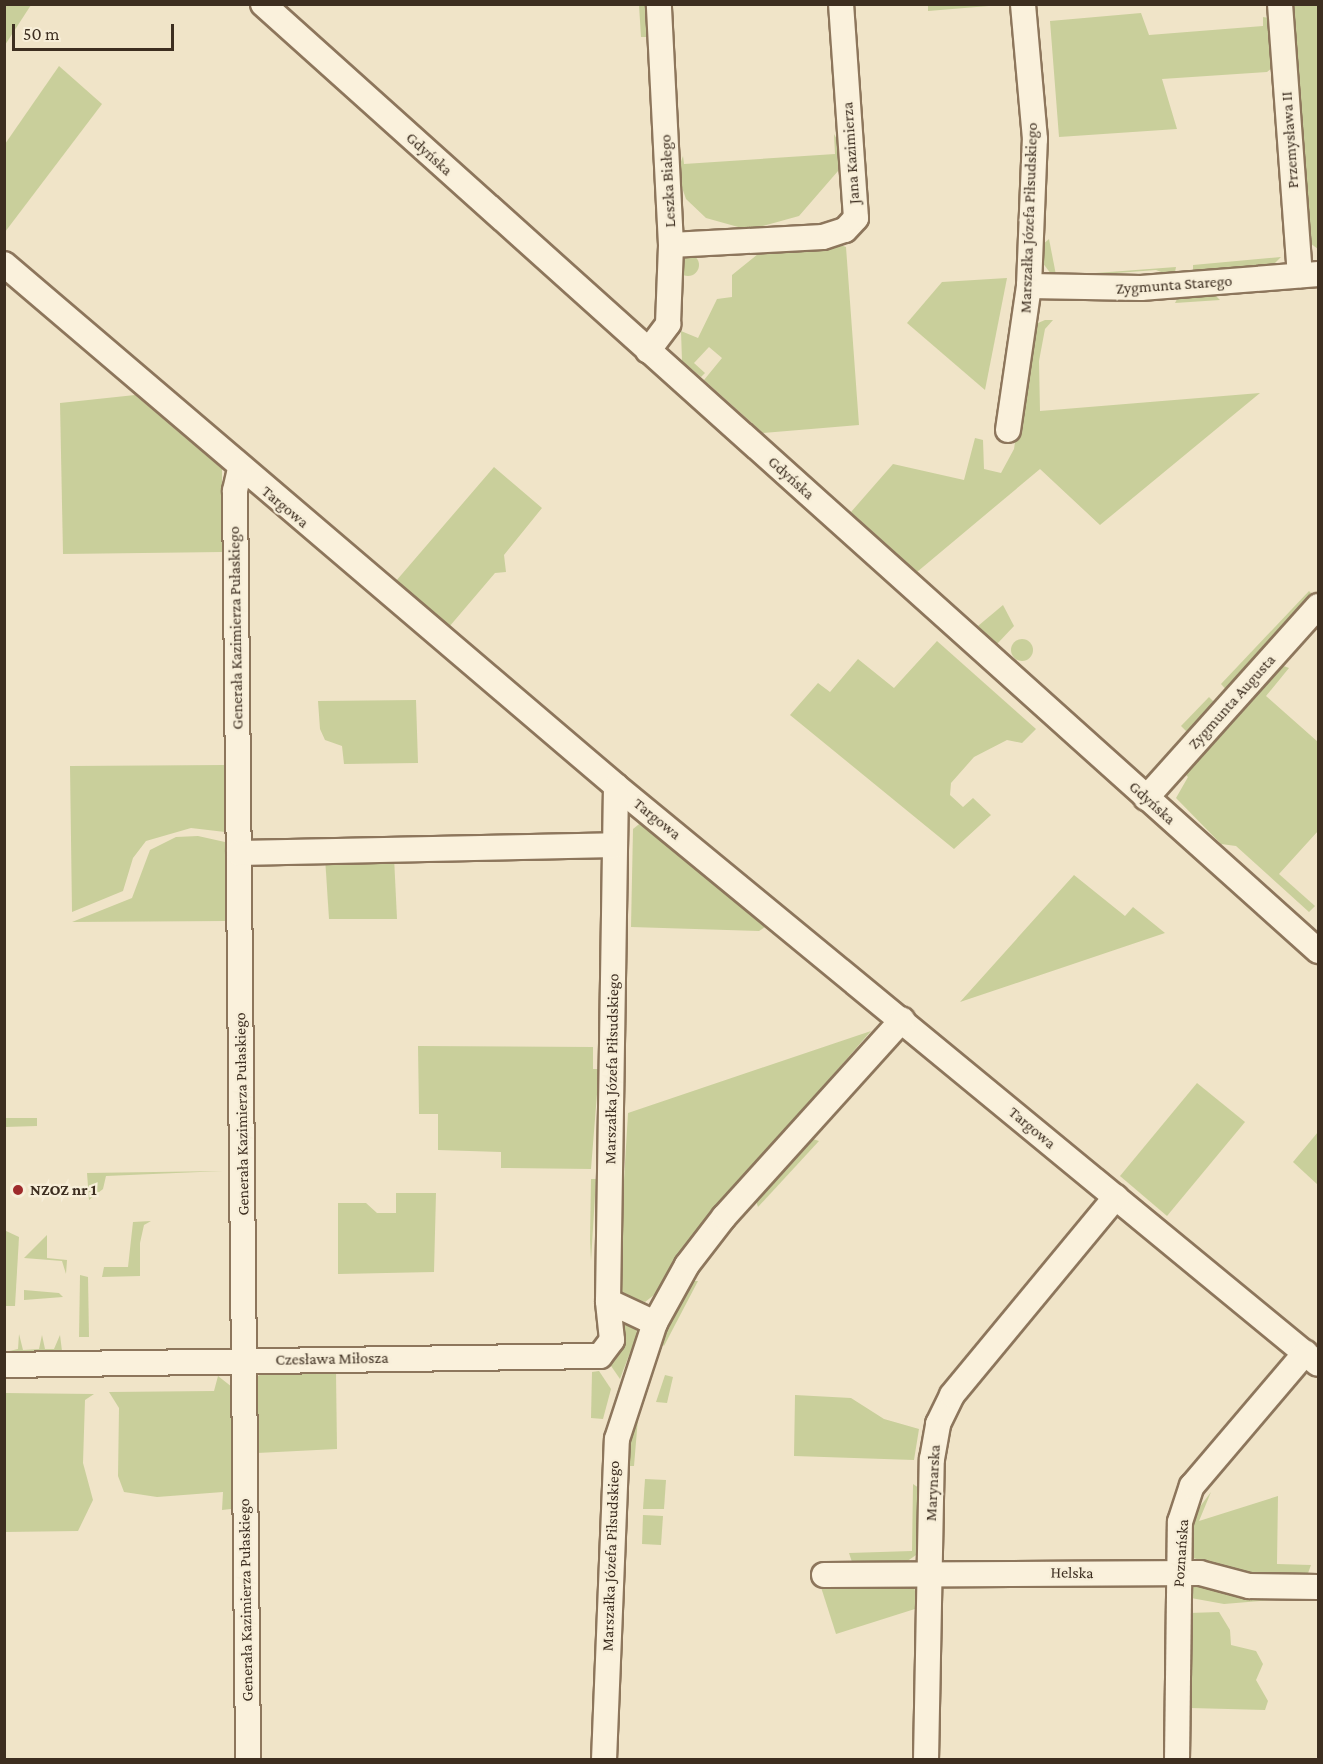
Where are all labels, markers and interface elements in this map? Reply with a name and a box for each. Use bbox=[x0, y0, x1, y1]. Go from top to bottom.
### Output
scale bar bbox=[15, 12, 177, 50]
text: 50 m bbox=[23, 24, 60, 44]
street label: Przemysława II bbox=[1277, 91, 1303, 189]
street label: Jana Kazimierza bbox=[838, 101, 864, 205]
street label: Marszałka Józefa Piłsudskiego bbox=[1016, 122, 1042, 314]
street label: Gdyńska bbox=[402, 128, 456, 180]
street label: Leszka Białego bbox=[656, 134, 680, 228]
street label: Zygmunta Starego bbox=[1115, 271, 1233, 299]
street label: Gdyńska bbox=[764, 452, 818, 504]
street label: Targowa bbox=[258, 482, 312, 532]
street label: Generała Kazimierza Pułaskiego bbox=[225, 526, 247, 730]
street label: Zygmunta Augusta bbox=[1184, 651, 1280, 753]
street label: Gdyńska bbox=[1125, 777, 1179, 829]
street label: Targowa bbox=[629, 794, 685, 844]
street label: Marszałka Józefa Piłsudskiego bbox=[601, 973, 623, 1165]
street label: Generała Kazimierza Pułaskiego bbox=[231, 1012, 253, 1216]
street label: Targowa bbox=[1005, 1103, 1059, 1153]
place label: NZOZ nr 1 bbox=[30, 1180, 97, 1200]
marker: NZOZ nr 1 bbox=[11, 1183, 25, 1197]
street label: Czesława Miłosza bbox=[275, 1348, 389, 1370]
street label: Marynarska bbox=[921, 1444, 945, 1522]
street label: Marszałka Józefa Piłsudskiego bbox=[598, 1460, 624, 1652]
street label: Generała Kazimierza Pułaskiego bbox=[235, 1498, 257, 1702]
street label: Poznańska bbox=[1169, 1518, 1193, 1588]
street label: Helska bbox=[1050, 1563, 1094, 1583]

